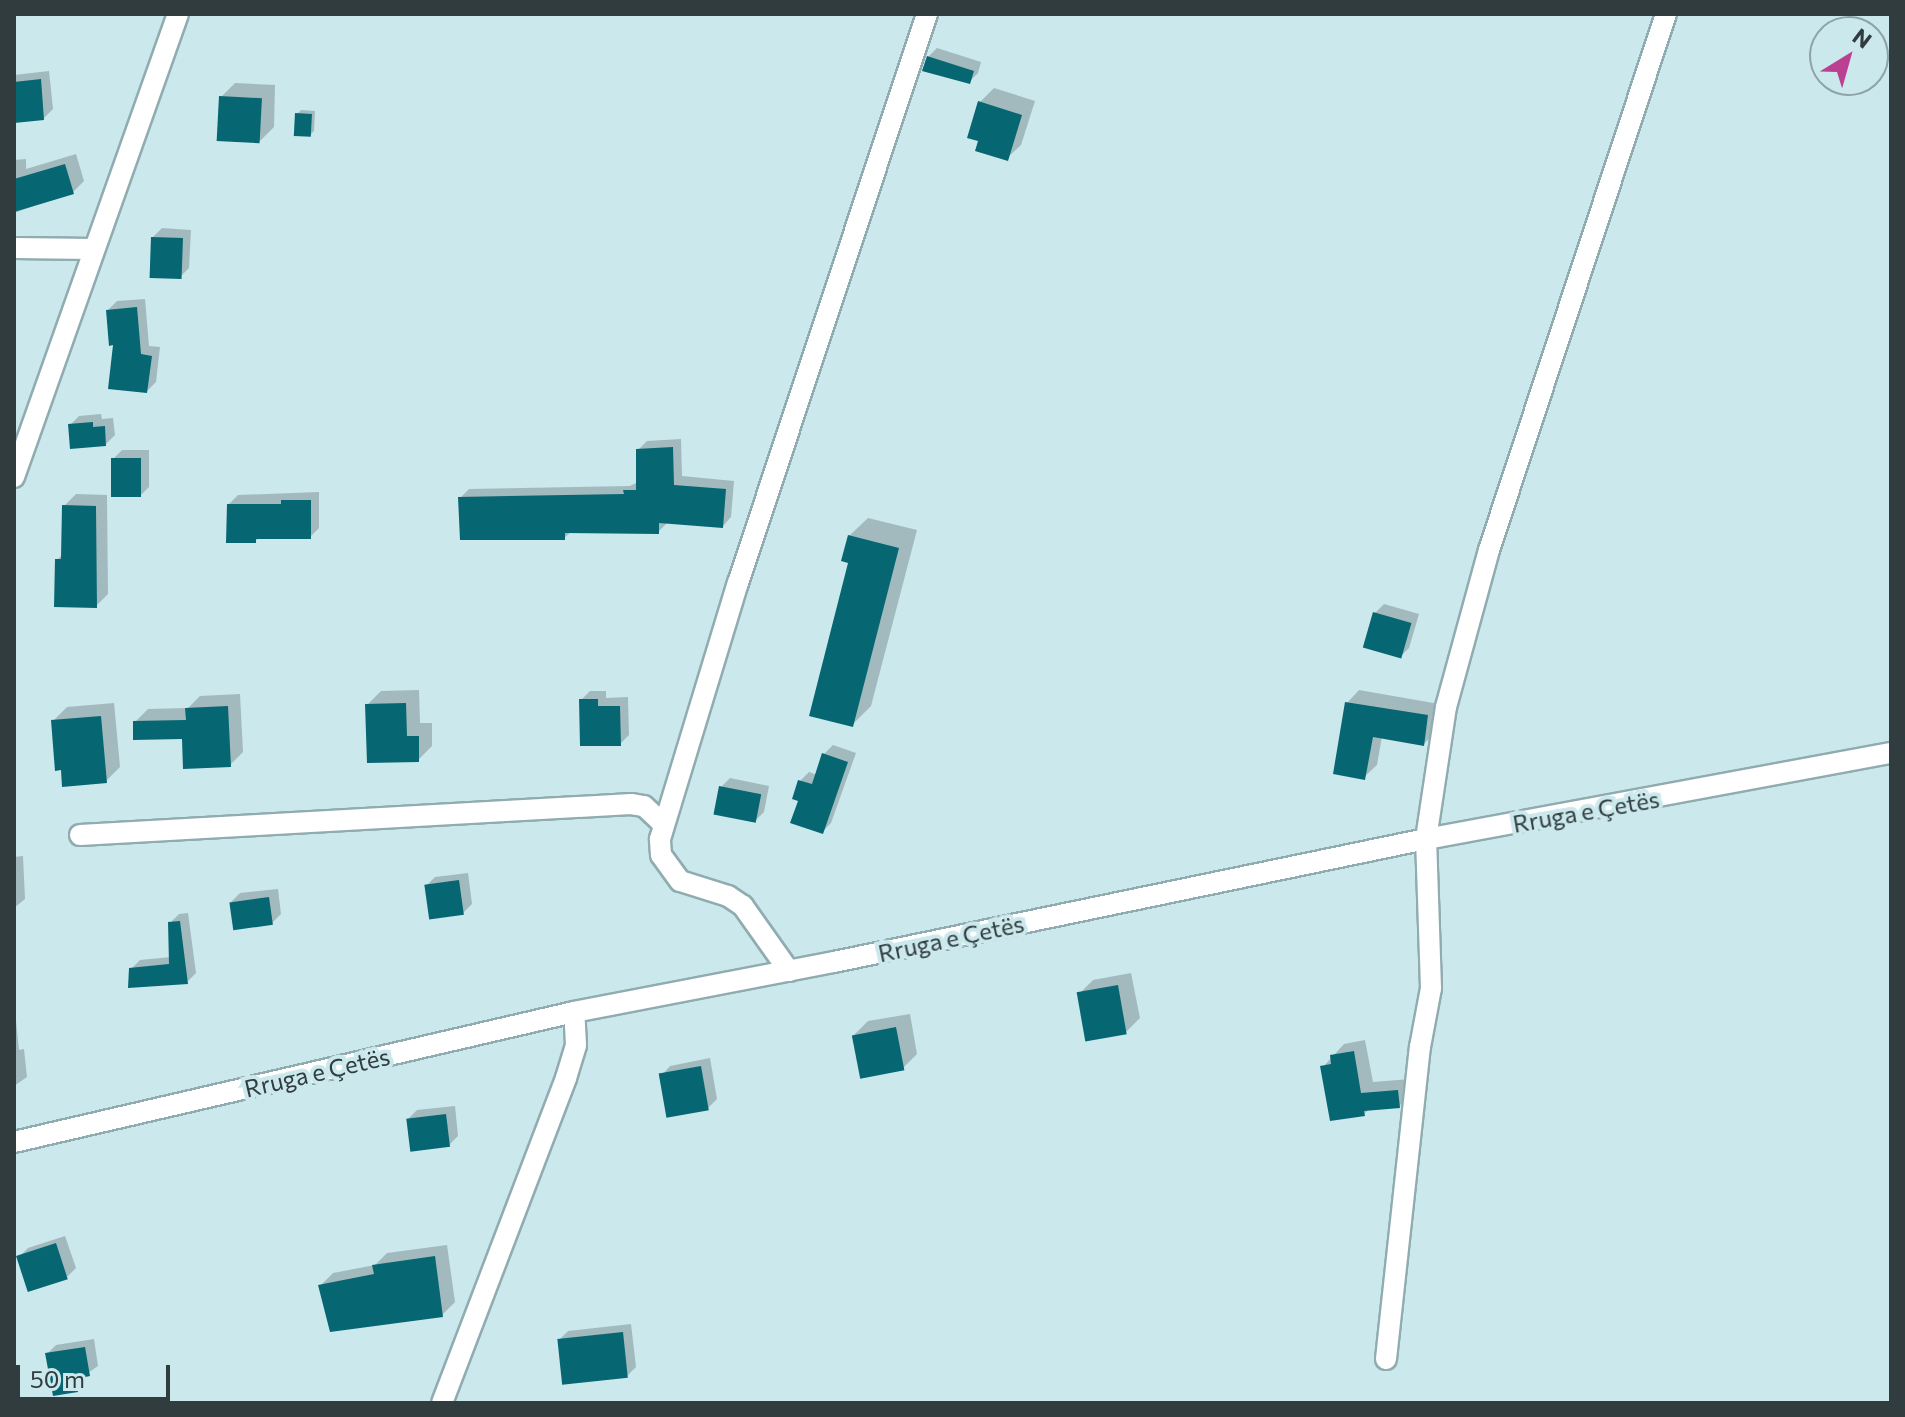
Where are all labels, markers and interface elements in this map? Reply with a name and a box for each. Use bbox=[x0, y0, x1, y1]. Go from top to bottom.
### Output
north arrow bbox=[1809, 16, 1889, 96]
text: N bbox=[1848, 22, 1877, 54]
street label: Rruga e Çetës bbox=[1510, 784, 1662, 838]
street label: Rruga e Çetës bbox=[875, 908, 1027, 968]
street label: Rruga e Çetës bbox=[241, 1041, 393, 1103]
scale bar bbox=[20, 1349, 174, 1399]
text: 50 m bbox=[30, 1364, 85, 1393]

